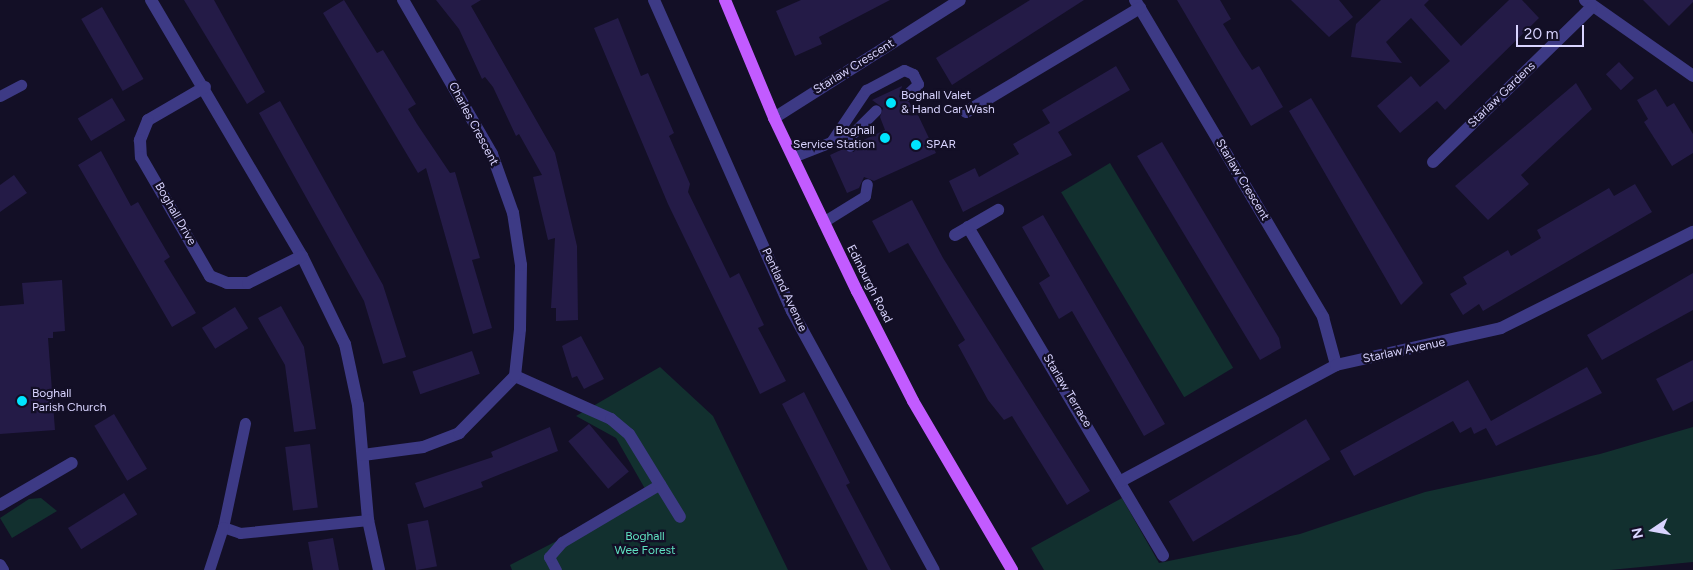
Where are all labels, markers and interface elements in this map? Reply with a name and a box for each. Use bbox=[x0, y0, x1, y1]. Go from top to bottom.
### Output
scale bar bbox=[1518, 15, 1586, 47]
text: 20 m bbox=[1524, 25, 1558, 43]
street label: Starlaw Crescent bbox=[811, 36, 897, 98]
street label: Starlaw Gardens bbox=[1465, 59, 1539, 131]
street label: Charles Crescent bbox=[445, 80, 501, 168]
place label: Boghall Valet & Hand Car Wash bbox=[901, 89, 995, 117]
marker: Boghall Valet & Hand Car Wash bbox=[885, 97, 897, 109]
place label: Boghall Service Station bbox=[793, 124, 875, 152]
marker: Boghall Service Station bbox=[879, 132, 891, 144]
street label: Starlaw Crescent bbox=[1212, 137, 1272, 223]
place label: SPAR bbox=[926, 138, 956, 152]
marker: SPAR bbox=[910, 139, 922, 151]
street label: Boghall Drive bbox=[151, 180, 199, 248]
street label: Edinburgh Road bbox=[843, 243, 895, 325]
street label: Pentland Avenue bbox=[758, 246, 810, 334]
street label: Starlaw Avenue bbox=[1362, 335, 1446, 367]
street label: Starlaw Terrace bbox=[1040, 352, 1094, 430]
place label: Boghall Parish Church bbox=[32, 387, 106, 415]
marker: Boghall Parish Church bbox=[16, 395, 28, 407]
north arrow bbox=[1628, 505, 1678, 555]
text: N bbox=[1628, 526, 1647, 540]
park label: Boghall Wee Forest bbox=[614, 530, 676, 558]

